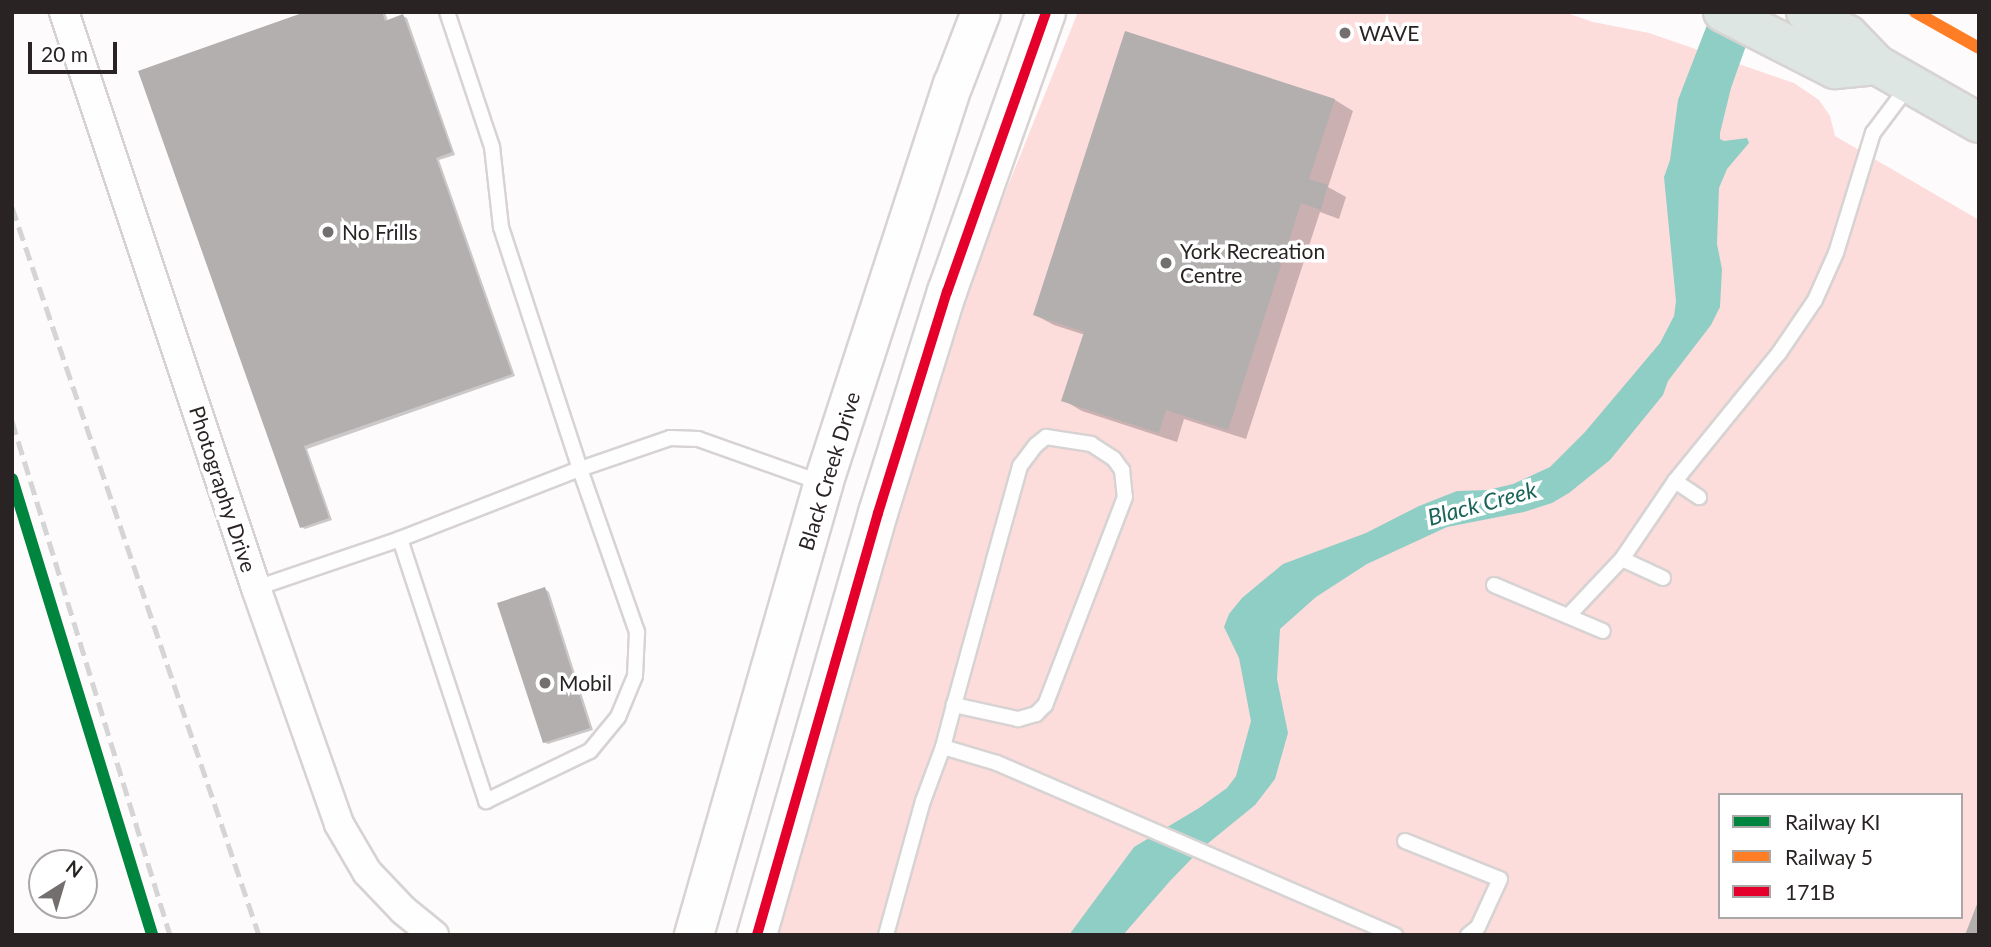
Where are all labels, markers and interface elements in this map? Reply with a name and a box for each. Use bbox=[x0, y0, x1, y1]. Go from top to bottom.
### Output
place label: WAVE bbox=[1359, 20, 1419, 46]
marker: WAVE bbox=[1337, 25, 1353, 41]
scale bar bbox=[32, 28, 121, 72]
text: 20 m bbox=[41, 41, 88, 66]
place label: No Frills bbox=[342, 219, 418, 245]
marker: No Frills bbox=[320, 224, 336, 240]
place label: York Recreation Centre bbox=[1180, 238, 1325, 288]
marker: York Recreation Centre bbox=[1158, 255, 1174, 271]
street label: Black Creek Drive bbox=[793, 389, 865, 553]
street label: Photography Drive bbox=[184, 403, 262, 575]
water label: Black Creek bbox=[1424, 475, 1540, 531]
place label: Mobil bbox=[559, 670, 612, 696]
marker: Mobil bbox=[537, 675, 553, 691]
legend bbox=[1718, 793, 1963, 919]
text: Railway KI bbox=[1785, 809, 1880, 834]
text: Railway 5 bbox=[1785, 844, 1873, 869]
north arrow bbox=[28, 849, 98, 919]
text: N bbox=[62, 855, 87, 882]
text: 171B bbox=[1785, 879, 1835, 904]

